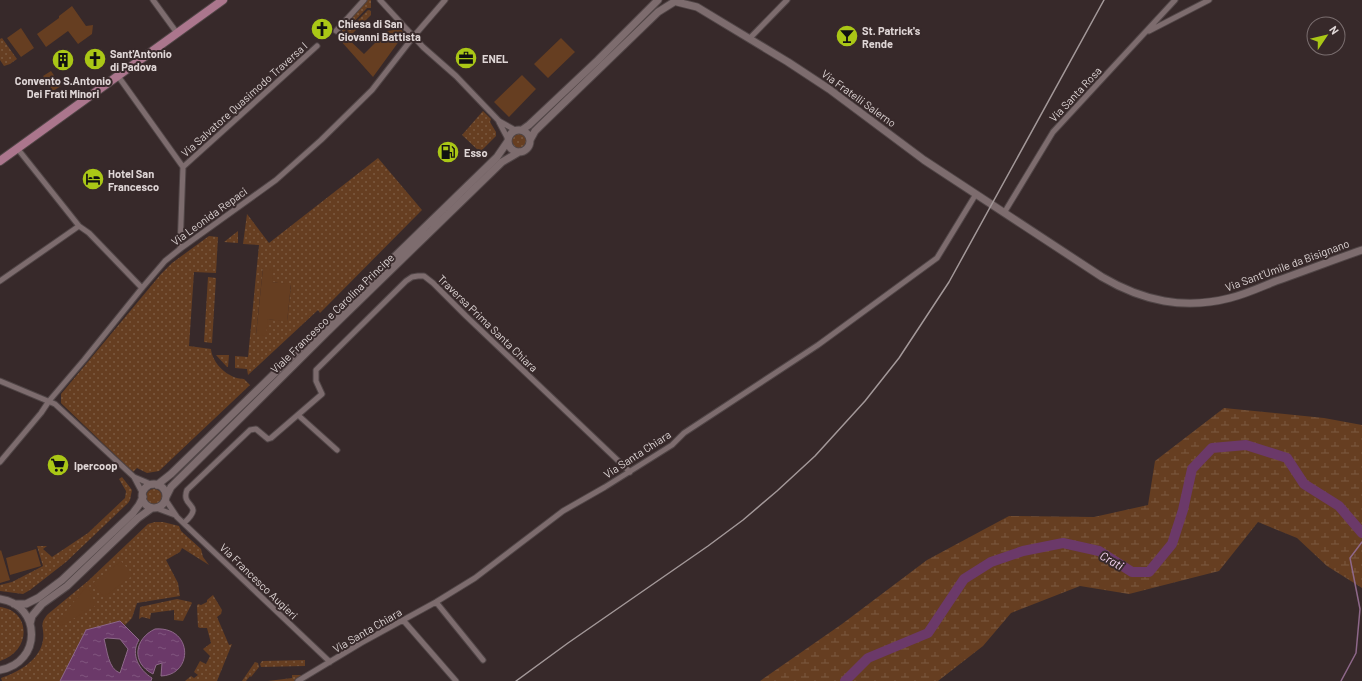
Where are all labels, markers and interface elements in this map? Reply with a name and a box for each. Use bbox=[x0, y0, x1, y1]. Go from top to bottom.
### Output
church icon: Chiesa di San Giovanni Battista bbox=[309, 16, 335, 42]
north arrow bbox=[1306, 16, 1346, 56]
place label: Chiesa di San Giovanni Battista bbox=[338, 17, 421, 43]
bar icon: St. Patrick's Rende bbox=[834, 23, 860, 49]
text: N bbox=[1327, 23, 1342, 37]
place label: St. Patrick's Rende bbox=[862, 24, 921, 50]
street label: Via Salvatore Quasimodo Traversa I bbox=[178, 39, 310, 159]
office icon: ENEL bbox=[453, 45, 479, 71]
church icon: Sant'Antonio di Padova bbox=[82, 46, 108, 72]
building icon: Convento S.Antonio Dei Frati Minori bbox=[50, 47, 76, 73]
place label: Sant'Antonio di Padova bbox=[110, 47, 172, 73]
place label: ENEL bbox=[482, 52, 508, 65]
street label: Via Santa Rosa bbox=[1046, 64, 1104, 124]
street label: Via Fratelli Salerno bbox=[819, 67, 899, 129]
place label: Convento S.Antonio Dei Frati Minori bbox=[15, 74, 111, 100]
fuel station icon: Esso bbox=[435, 139, 461, 165]
place label: Esso bbox=[464, 146, 488, 159]
hotel icon: Hotel San Francesco bbox=[80, 166, 106, 192]
place label: Hotel San Francesco bbox=[108, 167, 159, 193]
street label: Via Leonida Repaci bbox=[169, 184, 250, 248]
street label: Via Sant'Umile da Bisignano bbox=[1223, 236, 1351, 294]
street label: Viale Francesco e Carolina Principe bbox=[268, 250, 397, 376]
street label: Traversa Prima Santa Chiara bbox=[435, 272, 541, 374]
street label: Via Santa Chiara bbox=[601, 427, 673, 481]
supermarket icon: Ipercoop bbox=[45, 452, 71, 478]
place label: Ipercoop bbox=[74, 459, 118, 472]
street label: Via Francesco Augieri bbox=[217, 540, 301, 622]
water label: Crati bbox=[1098, 548, 1126, 572]
street label: Via Santa Chiara bbox=[330, 605, 404, 655]

